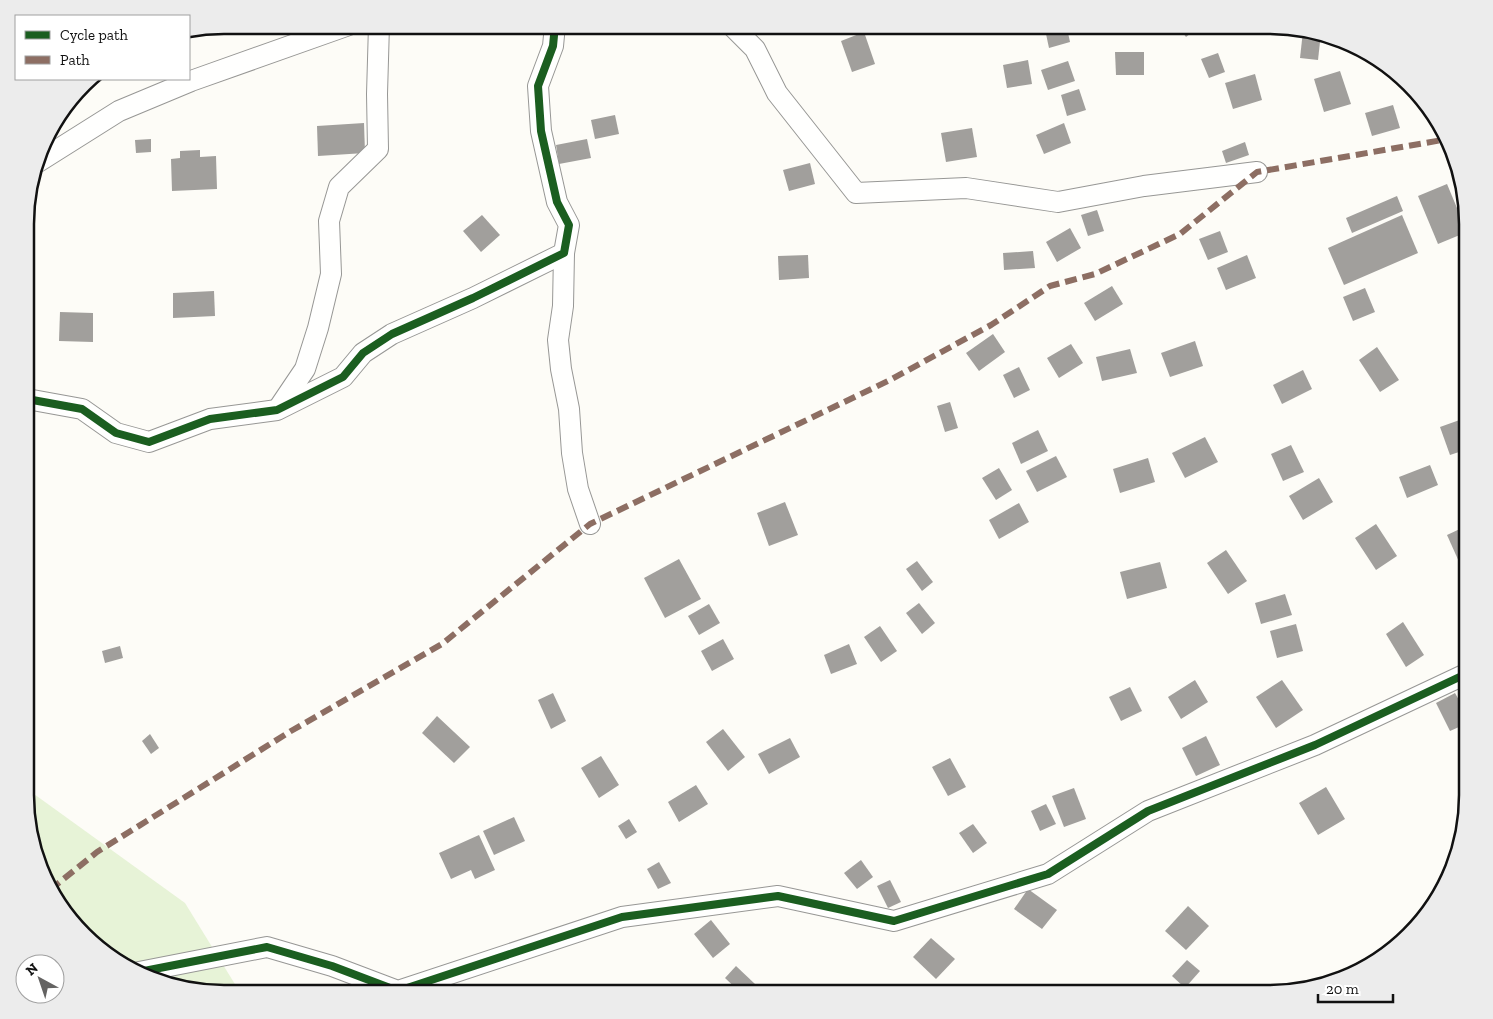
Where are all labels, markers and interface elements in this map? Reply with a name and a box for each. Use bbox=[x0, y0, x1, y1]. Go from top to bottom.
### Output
legend bbox=[15, 15, 190, 80]
text: Cycle path bbox=[60, 26, 129, 44]
text: Path bbox=[60, 51, 90, 69]
north arrow bbox=[15, 954, 65, 1004]
text: N bbox=[22, 959, 42, 979]
scale bar bbox=[1318, 972, 1393, 1004]
text: 20 m bbox=[1326, 980, 1359, 998]

